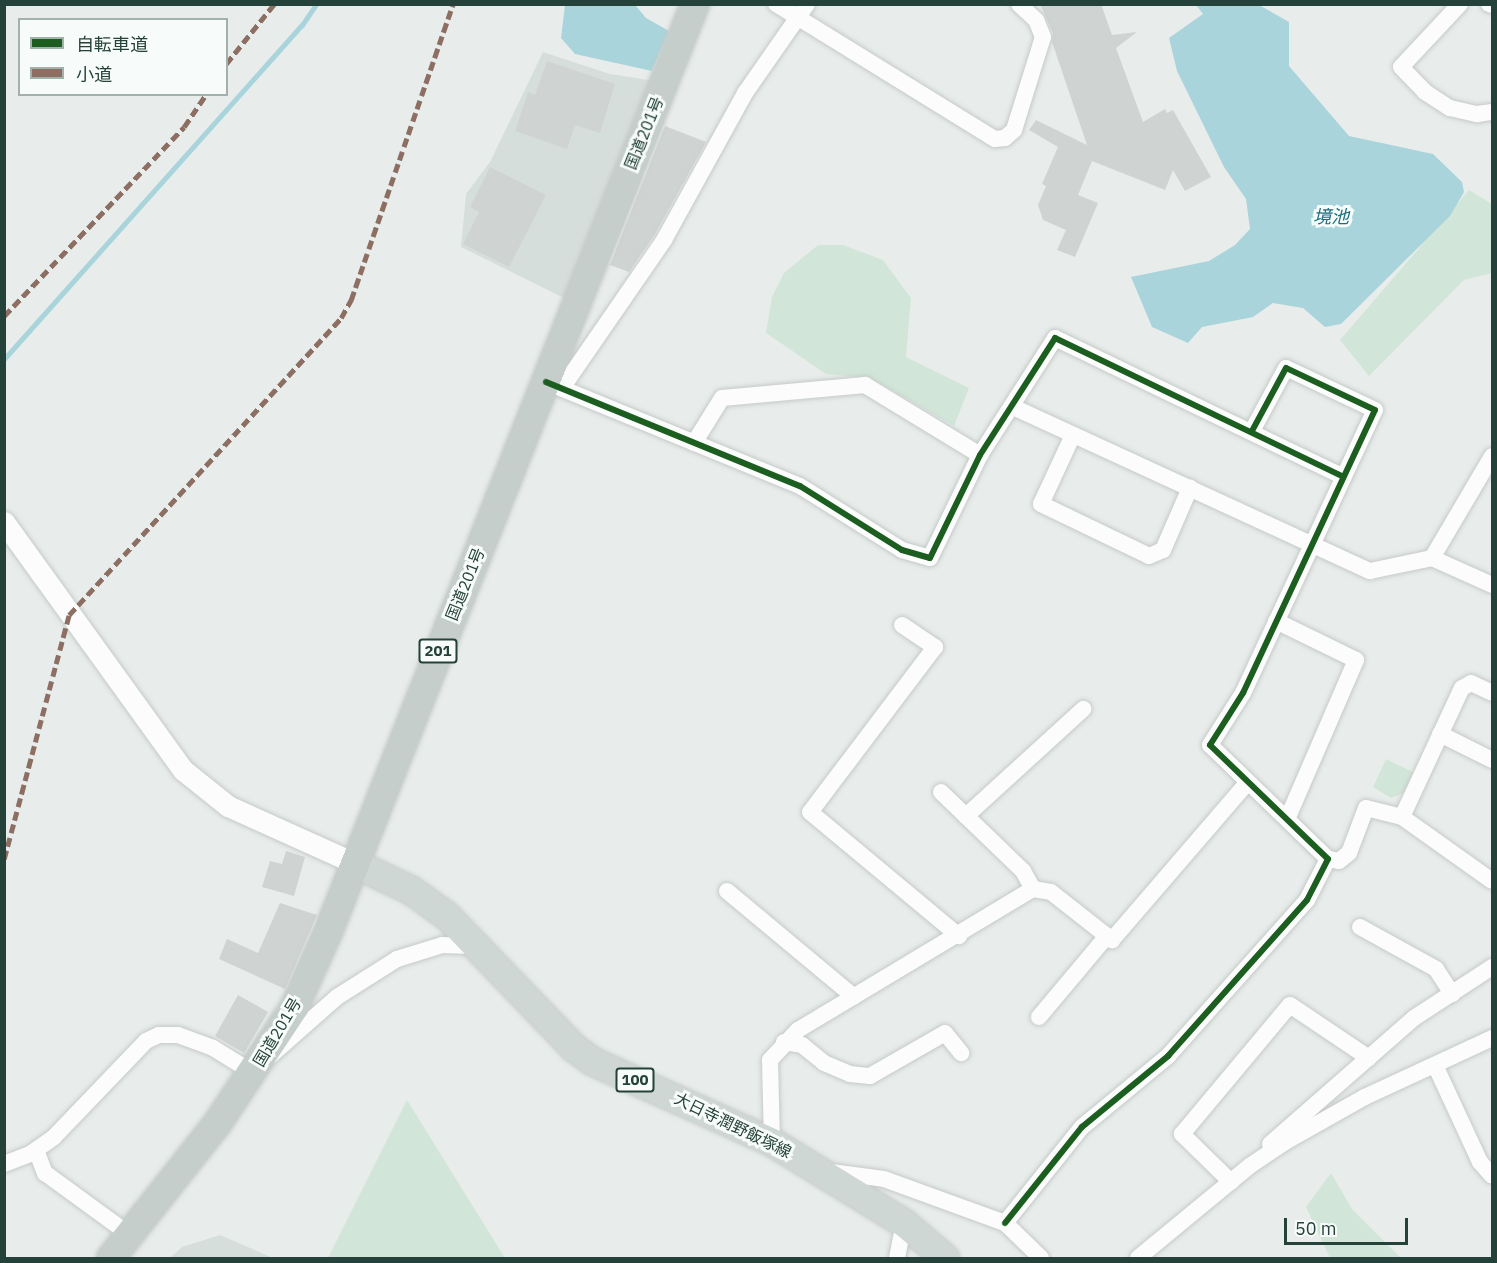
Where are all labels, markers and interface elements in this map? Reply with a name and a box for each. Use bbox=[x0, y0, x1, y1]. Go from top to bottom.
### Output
legend bbox=[18, 18, 228, 96]
text: 自転車道 bbox=[76, 33, 148, 56]
text: 小道 bbox=[76, 63, 112, 86]
street label: 国道201号 bbox=[621, 94, 667, 172]
water label: 境池 bbox=[1313, 206, 1349, 228]
street label: 国道201号 bbox=[442, 545, 488, 623]
road number: 201 bbox=[418, 639, 458, 663]
street label: 国道201号 bbox=[249, 994, 305, 1070]
road number: 100 bbox=[616, 1068, 654, 1092]
street label: 大日寺潤野飯塚線 bbox=[671, 1088, 795, 1162]
scale bar bbox=[1287, 1206, 1412, 1244]
text: 50 m bbox=[1295, 1217, 1337, 1240]

